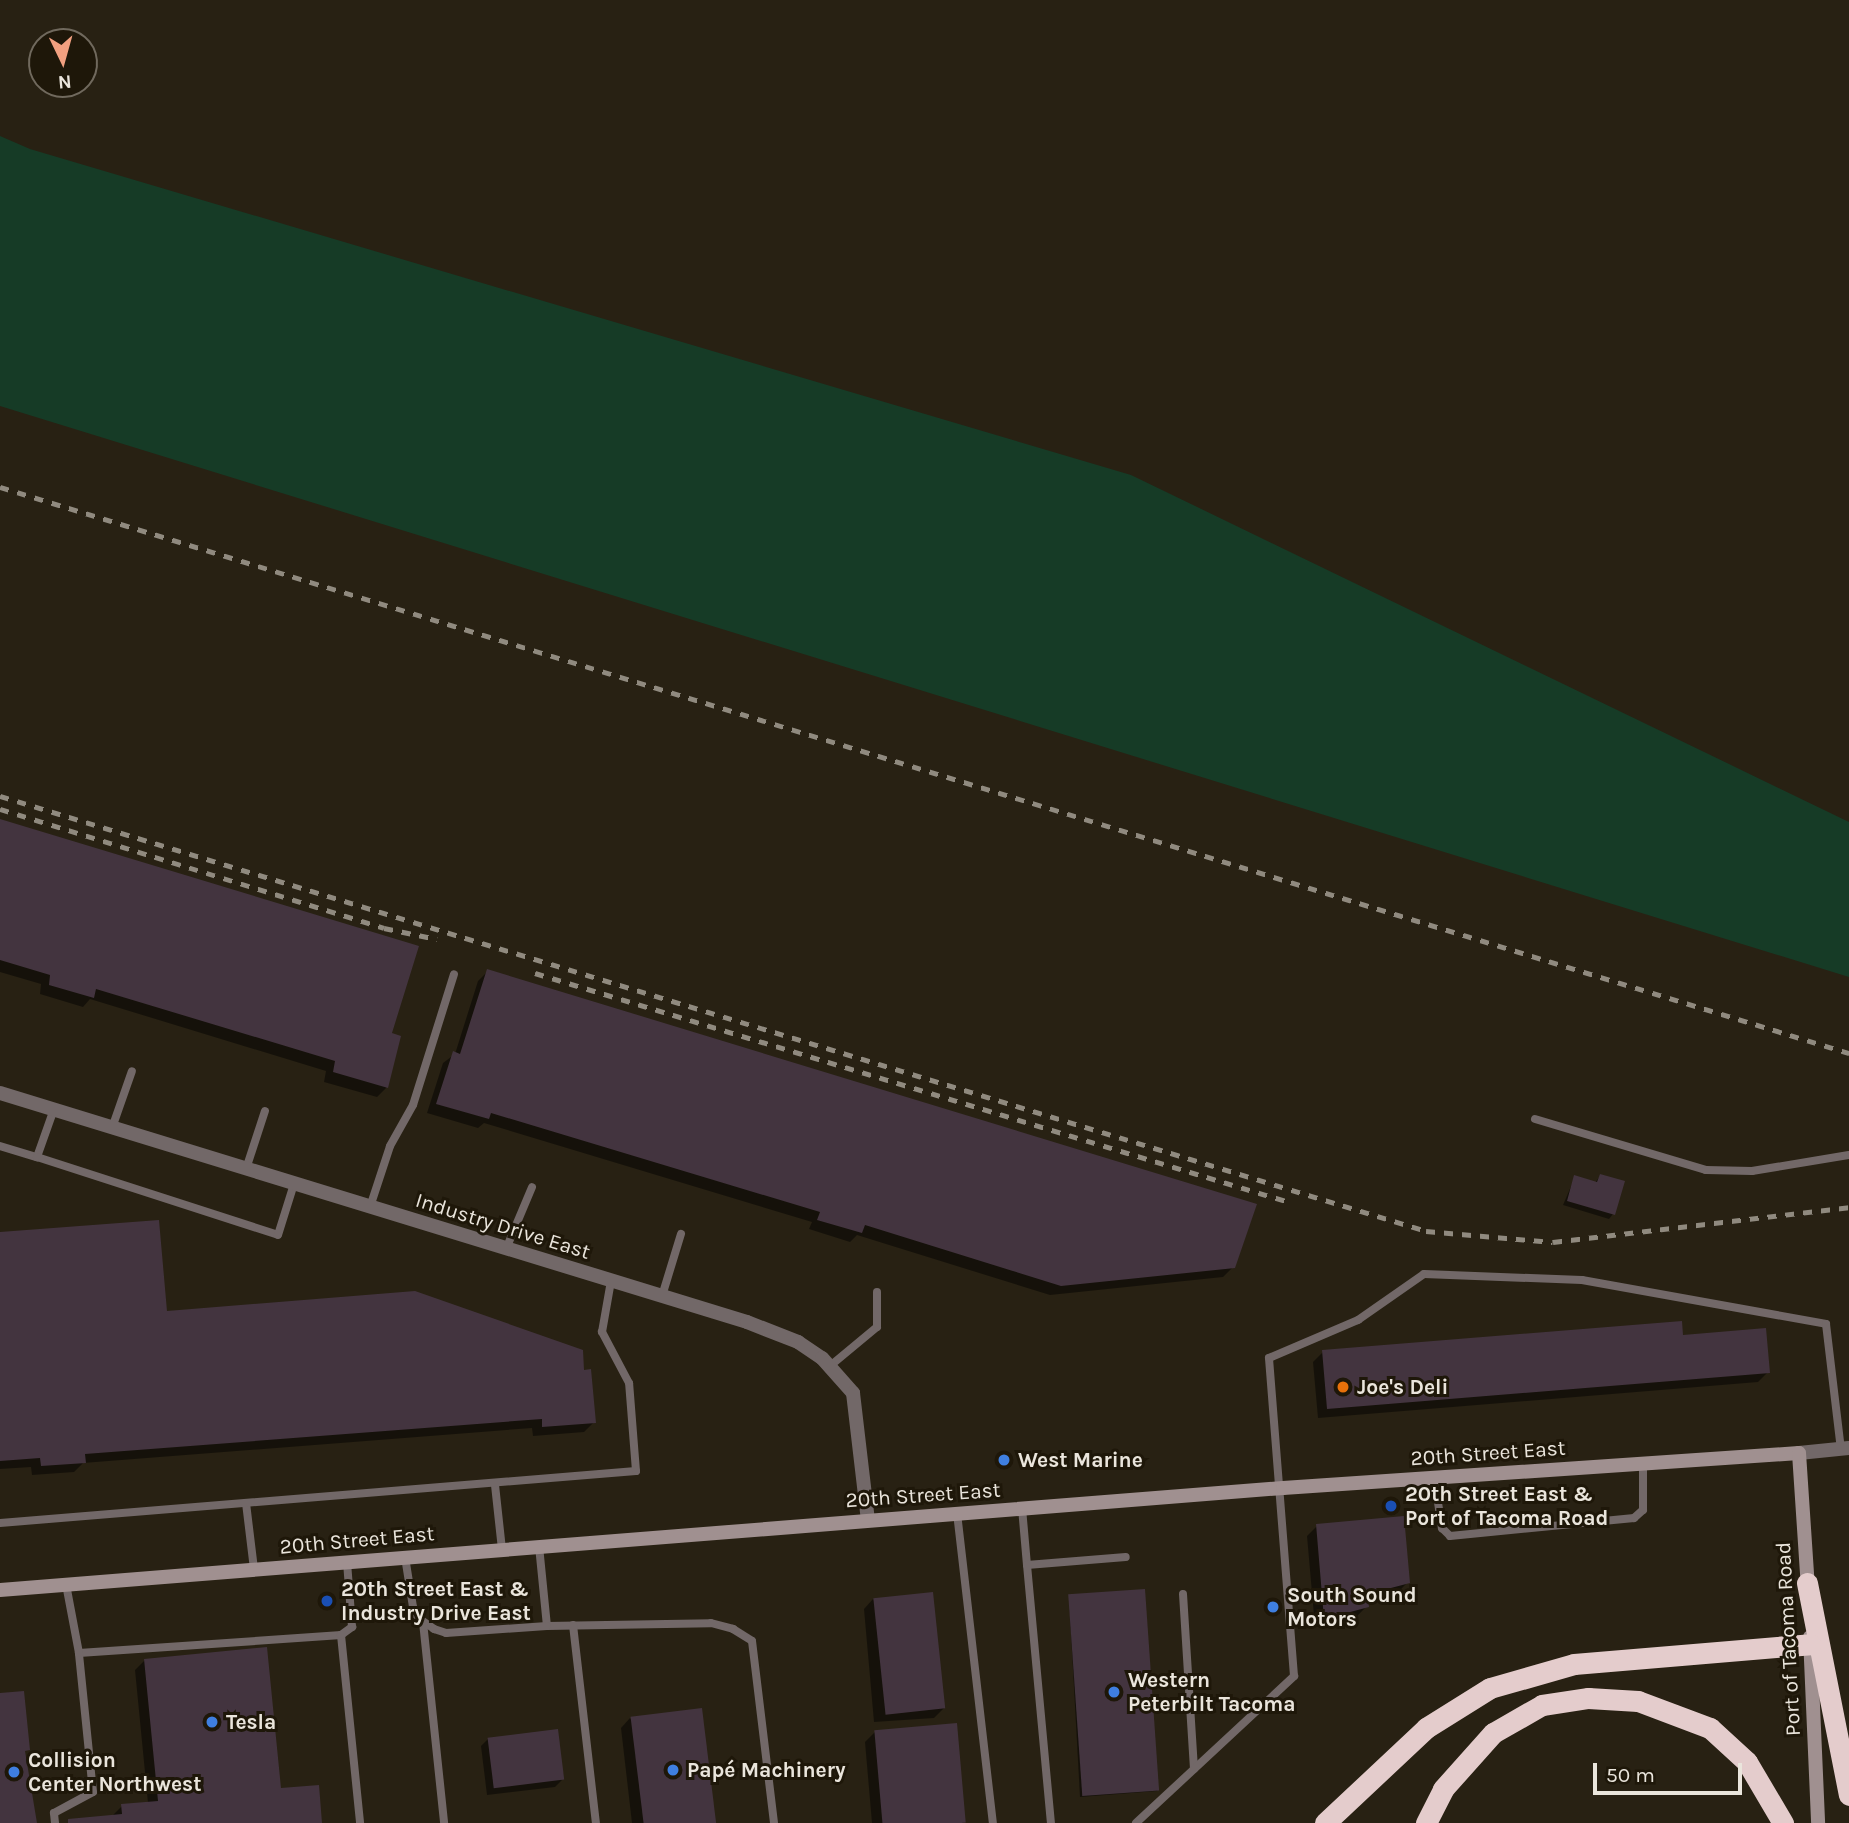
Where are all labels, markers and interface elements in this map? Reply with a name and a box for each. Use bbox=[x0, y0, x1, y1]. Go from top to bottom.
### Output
north arrow bbox=[28, 28, 98, 98]
text: N bbox=[57, 70, 72, 93]
street label: Industry Drive East bbox=[413, 1187, 593, 1265]
place label: Joe's Deli bbox=[1357, 1374, 1448, 1400]
marker: Joe's Deli bbox=[1335, 1379, 1351, 1395]
street label: 20th Street East bbox=[1410, 1435, 1566, 1471]
place label: West Marine bbox=[1018, 1447, 1143, 1473]
marker: West Marine bbox=[996, 1452, 1012, 1468]
street label: 20th Street East bbox=[845, 1477, 1001, 1513]
place label: 20th Street East & Port of Tacoma Road bbox=[1405, 1481, 1608, 1531]
marker: 20th Street East & Port of Tacoma Road bbox=[1383, 1498, 1399, 1514]
street label: 20th Street East bbox=[279, 1521, 435, 1559]
street label: Port of Tacoma Road bbox=[1770, 1541, 1806, 1737]
place label: 20th Street East & Industry Drive East bbox=[341, 1576, 531, 1626]
place label: South Sound Motors bbox=[1287, 1582, 1417, 1632]
marker: 20th Street East & Industry Drive East bbox=[319, 1593, 335, 1609]
marker: South Sound Motors bbox=[1265, 1599, 1281, 1615]
place label: Western Peterbilt Tacoma bbox=[1128, 1667, 1295, 1717]
marker: Western Peterbilt Tacoma bbox=[1106, 1684, 1122, 1700]
place label: Tesla bbox=[226, 1709, 276, 1735]
marker: Tesla bbox=[204, 1714, 220, 1730]
place label: Collision Center Northwest bbox=[28, 1747, 201, 1797]
scale bar bbox=[1597, 1750, 1746, 1794]
place label: Papé Machinery bbox=[687, 1757, 845, 1783]
marker: Papé Machinery bbox=[665, 1762, 681, 1778]
text: 50 m bbox=[1606, 1763, 1655, 1787]
marker: Collision Center Northwest bbox=[6, 1764, 22, 1780]

